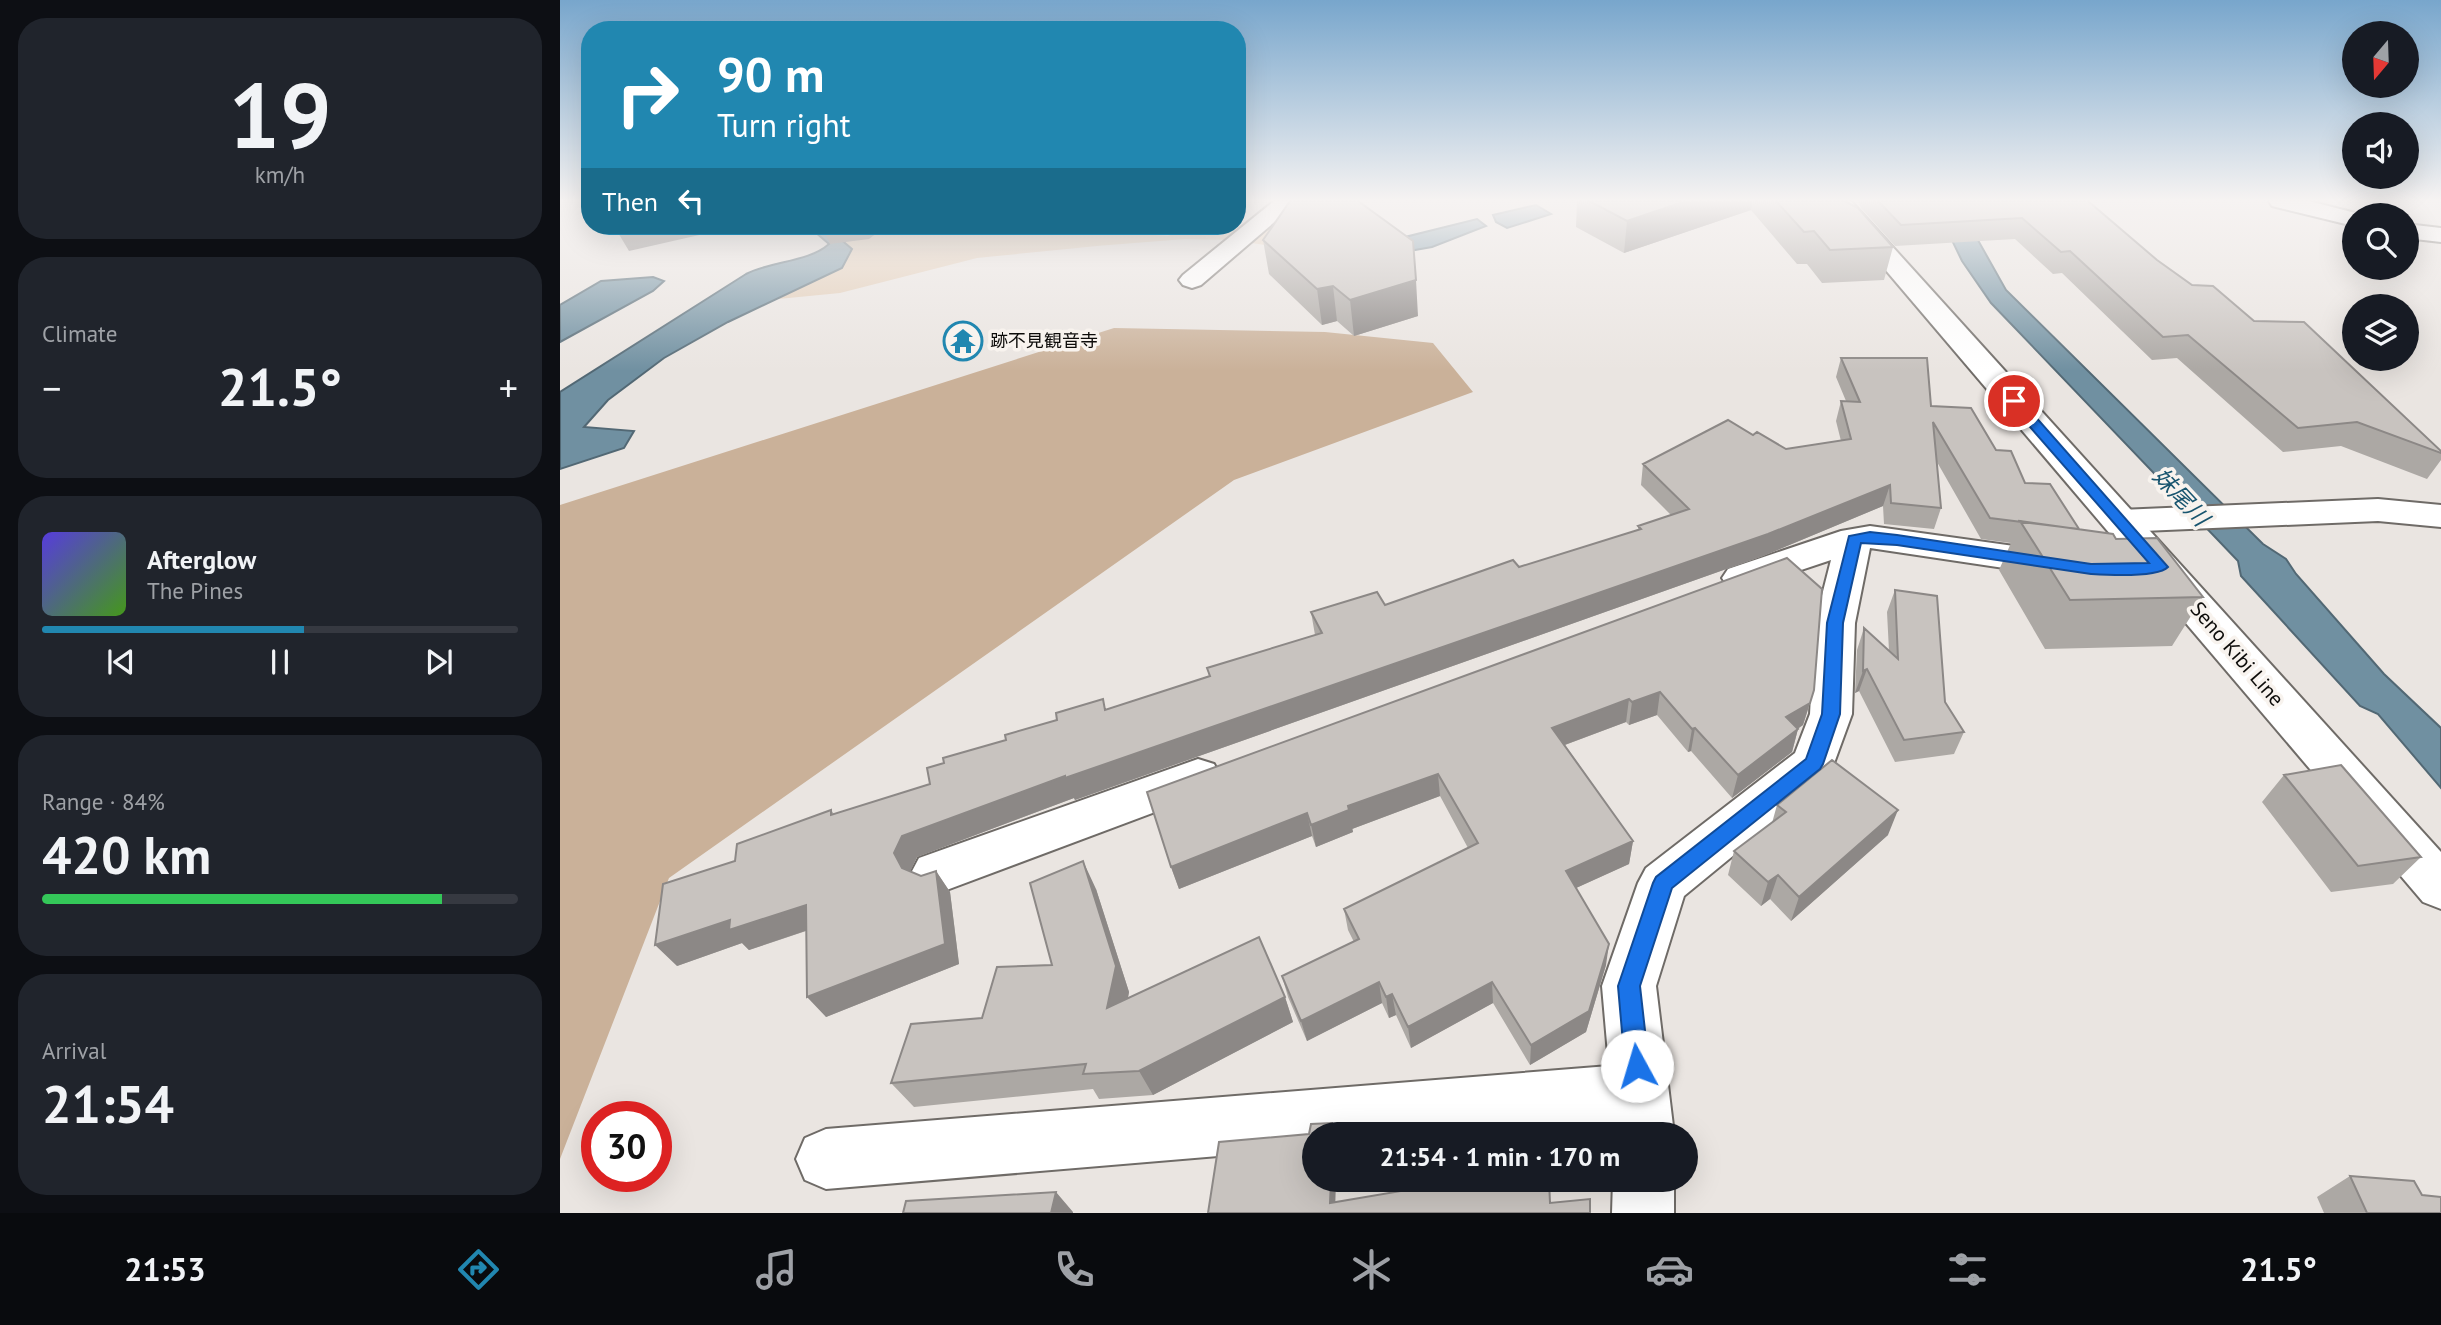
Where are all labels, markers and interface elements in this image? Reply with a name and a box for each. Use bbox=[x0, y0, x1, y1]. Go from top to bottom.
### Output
north arrow bbox=[2342, 21, 2418, 98]
map controls bbox=[2342, 21, 2419, 371]
text: 90 m bbox=[717, 42, 824, 106]
icon: right bbox=[602, 49, 693, 140]
text: 19 bbox=[228, 55, 332, 173]
text: Turn right bbox=[717, 104, 851, 146]
button: sound bbox=[2342, 112, 2419, 189]
text: km/h bbox=[255, 160, 305, 189]
icon: left bbox=[672, 182, 710, 220]
text: Then bbox=[602, 185, 658, 218]
button: search bbox=[2342, 203, 2419, 280]
button: layers bbox=[2342, 294, 2419, 371]
text: Climate bbox=[42, 319, 117, 348]
temple icon: 跡不見観音寺 bbox=[942, 320, 984, 362]
place label: 跡不見観音寺 bbox=[990, 329, 1098, 352]
text: 21.5° bbox=[218, 353, 342, 420]
text: − bbox=[42, 363, 61, 412]
text: + bbox=[499, 363, 518, 412]
pin bbox=[1984, 371, 2044, 431]
icon: arrive bbox=[1995, 382, 2033, 420]
water label: 妹尾川 bbox=[2147, 462, 2218, 534]
text: Afterglow bbox=[147, 543, 256, 576]
text: The Pines bbox=[147, 576, 243, 605]
street label: Seno Kibi Line bbox=[2185, 596, 2290, 712]
icon: previous bbox=[102, 643, 140, 681]
icon: pause bbox=[261, 643, 299, 681]
icon: next bbox=[420, 643, 458, 681]
text: Range · 84% bbox=[42, 787, 165, 816]
text: 420 km bbox=[42, 821, 211, 888]
position arrow bbox=[1600, 1029, 1674, 1103]
text: Arrival bbox=[42, 1036, 106, 1065]
text: 21:54 bbox=[42, 1070, 174, 1137]
speed limit sign: 30 bbox=[581, 1101, 672, 1192]
text: 21:54 · 1 min · 170 m bbox=[1380, 1140, 1620, 1173]
icon: directions bbox=[454, 1245, 503, 1294]
icon: music bbox=[752, 1245, 801, 1294]
icon: phone bbox=[1050, 1245, 1099, 1294]
icon: climate bbox=[1347, 1245, 1396, 1294]
icon: car bbox=[1645, 1245, 1694, 1294]
icon: filters bbox=[1943, 1245, 1992, 1294]
text: 21:53 bbox=[124, 1248, 206, 1290]
text: 21.5° bbox=[2240, 1248, 2317, 1290]

